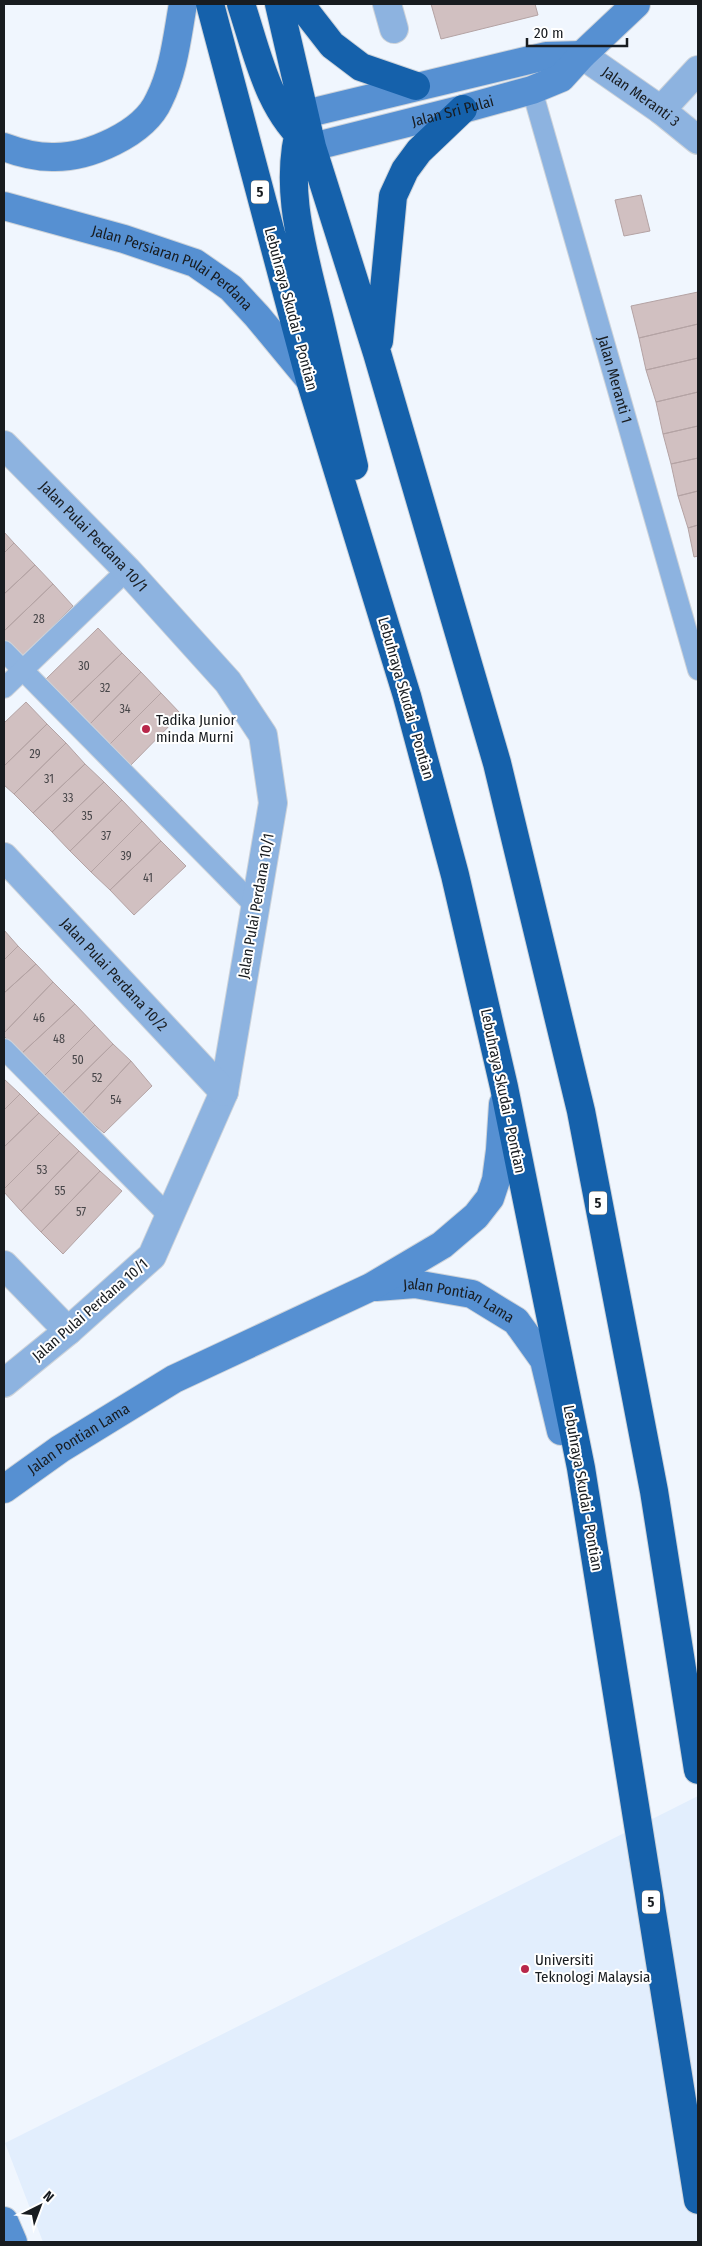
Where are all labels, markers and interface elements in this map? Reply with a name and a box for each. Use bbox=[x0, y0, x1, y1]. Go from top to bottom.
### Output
scale bar bbox=[527, 15, 627, 47]
text: 20 m bbox=[534, 24, 564, 42]
street label: Jalan Meranti 3 bbox=[599, 63, 683, 131]
street label: Jalan Sri Pulai bbox=[409, 92, 496, 131]
road number: 5 bbox=[251, 180, 269, 203]
street label: Jalan Persiaran Pulai Perdana bbox=[90, 222, 256, 314]
street label: Lebuhraya Skudai - Pontian bbox=[261, 226, 321, 392]
street label: Jalan Meranti 1 bbox=[594, 334, 636, 425]
street label: Jalan Pulai Perdana 10/1 bbox=[36, 477, 151, 596]
house number: 28 bbox=[33, 612, 45, 626]
street label: Lebuhraya Skudai - Pontian bbox=[374, 615, 438, 781]
house number: 30 bbox=[78, 659, 90, 673]
house number: 32 bbox=[100, 681, 110, 695]
house number: 34 bbox=[119, 702, 131, 716]
place label: Tadika Junior minda Murni bbox=[156, 711, 237, 746]
marker: Tadika Junior minda Murni bbox=[140, 723, 152, 735]
house number: 29 bbox=[29, 747, 41, 761]
house number: 31 bbox=[44, 772, 54, 786]
house number: 33 bbox=[63, 791, 73, 805]
house number: 35 bbox=[82, 809, 93, 823]
house number: 37 bbox=[101, 829, 111, 843]
street label: Jalan Pulai Perdana 10/1 bbox=[234, 832, 278, 980]
house number: 39 bbox=[120, 849, 132, 863]
house number: 41 bbox=[143, 871, 153, 885]
street label: Jalan Pulai Perdana 10/2 bbox=[57, 914, 172, 1035]
street label: Lebuhraya Skudai - Pontian bbox=[477, 1007, 529, 1175]
house number: 46 bbox=[33, 1011, 45, 1025]
house number: 48 bbox=[53, 1032, 65, 1046]
house number: 50 bbox=[72, 1053, 84, 1067]
house number: 52 bbox=[92, 1071, 102, 1085]
house number: 54 bbox=[110, 1093, 122, 1107]
house number: 53 bbox=[37, 1163, 47, 1177]
house number: 55 bbox=[55, 1184, 66, 1198]
road number: 5 bbox=[589, 1192, 607, 1214]
house number: 57 bbox=[76, 1205, 86, 1219]
street label: Jalan Pulai Perdana 10/1 bbox=[29, 1255, 151, 1365]
street label: Jalan Pontian Lama bbox=[402, 1275, 517, 1327]
street label: Jalan Pontian Lama bbox=[24, 1400, 133, 1478]
street label: Lebuhraya Skudai - Pontian bbox=[560, 1404, 606, 1572]
road number: 5 bbox=[642, 1890, 660, 1914]
place label: Universiti Teknologi Malaysia bbox=[535, 1951, 650, 1986]
marker: Universiti Teknologi Malaysia bbox=[519, 1963, 531, 1975]
north arrow bbox=[15, 2181, 65, 2231]
text: N bbox=[40, 2188, 57, 2206]

